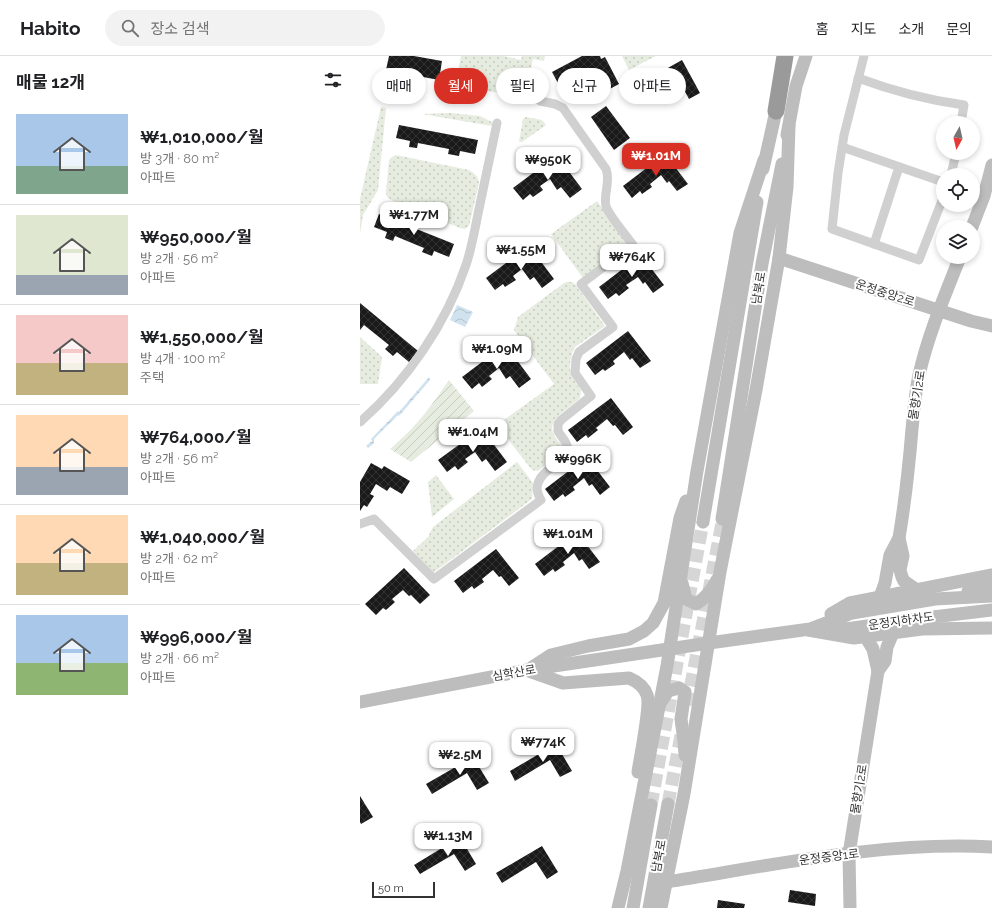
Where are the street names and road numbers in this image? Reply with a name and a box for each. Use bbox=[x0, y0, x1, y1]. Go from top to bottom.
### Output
street label: 남북로 bbox=[749, 271, 769, 305]
street label: 운정중앙2로 bbox=[854, 277, 916, 309]
street label: 물향기2로 bbox=[906, 369, 928, 421]
street label: 운정지하차도 bbox=[867, 609, 935, 633]
street label: 심학산로 bbox=[491, 662, 537, 684]
street label: 물향기2로 bbox=[848, 763, 870, 815]
street label: 남북로 bbox=[649, 838, 669, 874]
street label: 운정중앙1로 bbox=[798, 846, 860, 868]

